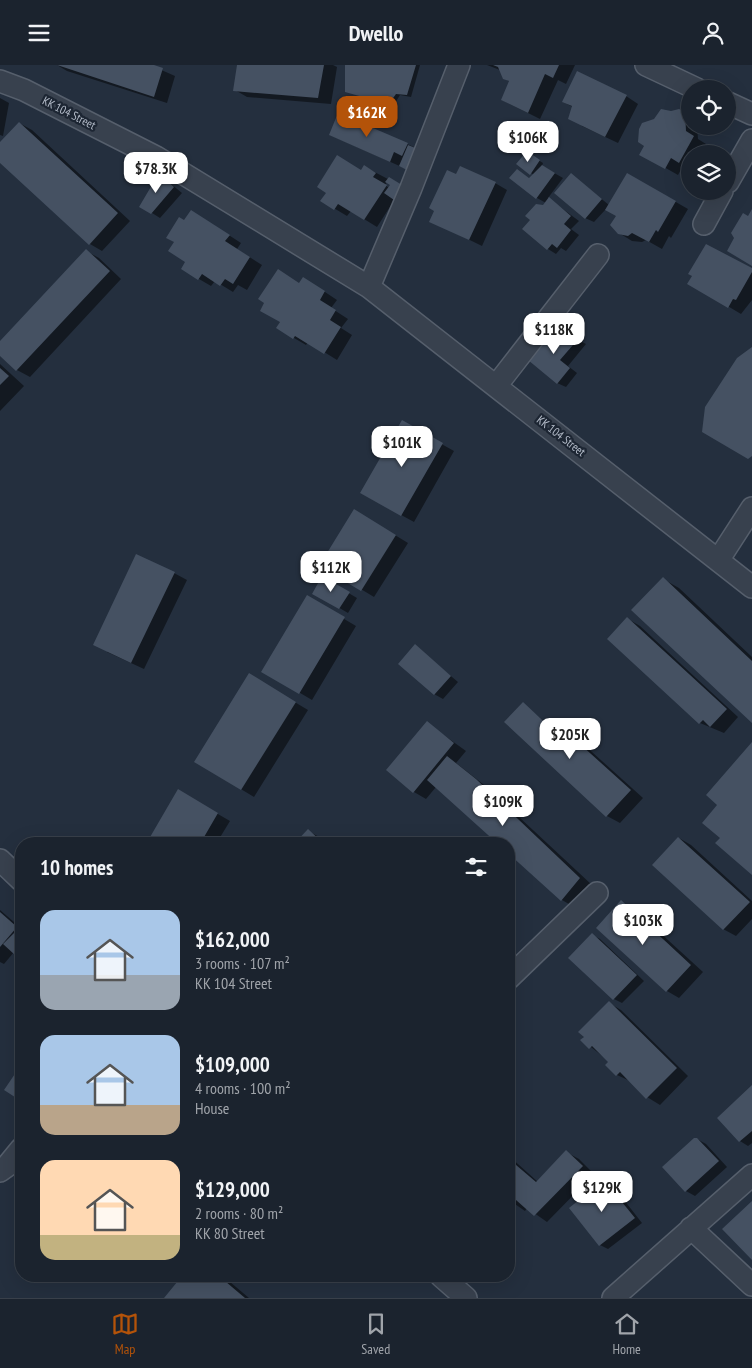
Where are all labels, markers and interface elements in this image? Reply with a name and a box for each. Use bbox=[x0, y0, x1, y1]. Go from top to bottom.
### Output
icon: menu bbox=[25, 19, 53, 47]
text: Dwello bbox=[349, 19, 403, 47]
icon: person bbox=[699, 19, 727, 47]
map controls bbox=[681, 80, 736, 200]
button: locate bbox=[681, 80, 736, 135]
street label: KK 104 Street bbox=[40, 93, 99, 133]
pin: $162K bbox=[332, 95, 402, 138]
text: $162K bbox=[348, 102, 386, 122]
pin: $106K bbox=[493, 121, 563, 163]
text: $106K bbox=[509, 127, 547, 147]
button: layers bbox=[681, 145, 736, 200]
pin: $78.3K bbox=[115, 151, 197, 194]
text: $78.3K bbox=[135, 158, 177, 178]
pin: $118K bbox=[519, 313, 589, 355]
text: $118K bbox=[535, 319, 573, 339]
street label: KK 104 Street bbox=[534, 412, 589, 460]
pin: $101K bbox=[367, 425, 437, 468]
text: $101K bbox=[383, 432, 421, 452]
pin: $112K bbox=[296, 551, 366, 593]
text: $112K bbox=[312, 557, 350, 577]
pin: $205K bbox=[535, 717, 605, 760]
text: $205K bbox=[551, 724, 589, 744]
pin: $109K bbox=[468, 785, 538, 827]
text: $109K bbox=[484, 791, 522, 811]
icon: filters bbox=[462, 853, 490, 881]
text: 10 homes bbox=[40, 854, 113, 881]
pin: $103K bbox=[608, 903, 678, 946]
text: $103K bbox=[624, 910, 662, 930]
text: $162,000 bbox=[195, 926, 270, 953]
icon: home bbox=[80, 930, 140, 990]
text: 3 rooms · 107 m² bbox=[195, 953, 290, 973]
text: KK 104 Street bbox=[195, 973, 272, 993]
text: $109,000 bbox=[195, 1051, 270, 1078]
icon: home bbox=[80, 1055, 140, 1115]
text: 4 rooms · 100 m² bbox=[195, 1078, 291, 1098]
text: House bbox=[195, 1098, 229, 1118]
pin: $129K bbox=[567, 1171, 637, 1213]
text: $129,000 bbox=[195, 1176, 270, 1203]
text: $129K bbox=[583, 1177, 621, 1197]
icon: home bbox=[80, 1180, 140, 1240]
text: 2 rooms · 80 m² bbox=[195, 1203, 283, 1223]
text: KK 80 Street bbox=[195, 1223, 265, 1243]
tab: Map bbox=[111, 1310, 139, 1358]
tab: Saved bbox=[361, 1310, 390, 1358]
tab: Home bbox=[612, 1310, 641, 1358]

